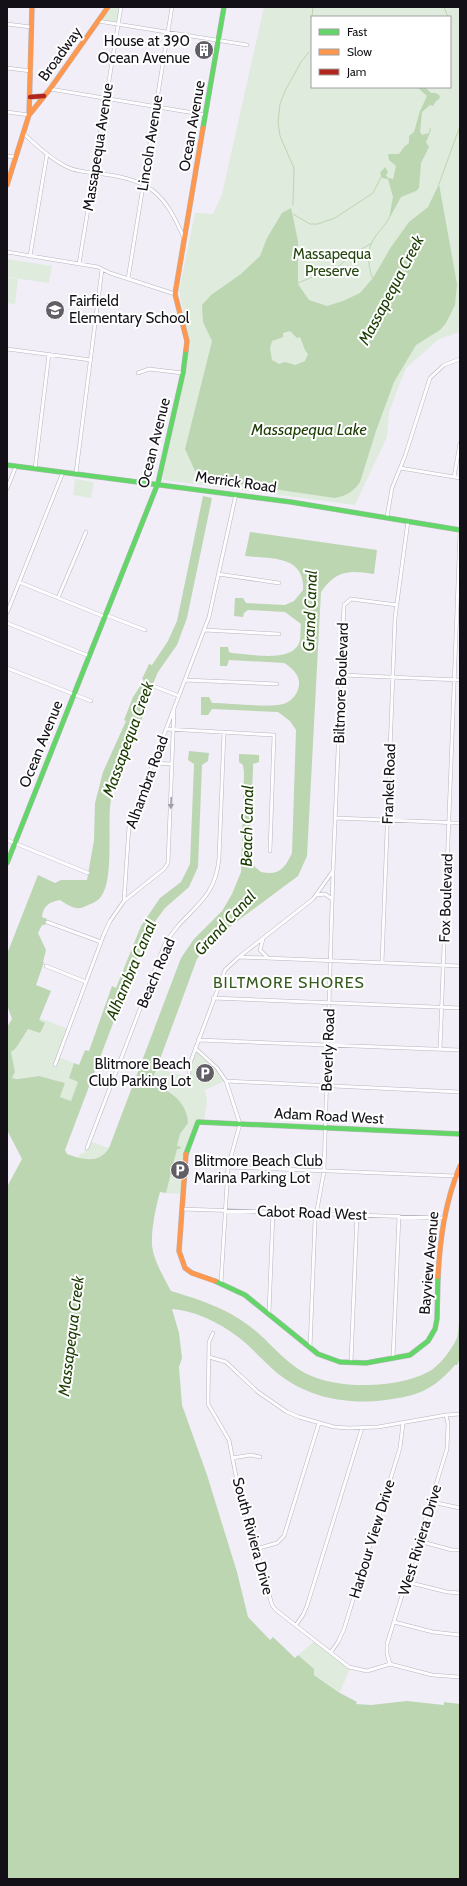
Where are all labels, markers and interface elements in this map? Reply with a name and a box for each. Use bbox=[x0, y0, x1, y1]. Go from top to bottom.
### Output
legend bbox=[311, 16, 451, 88]
street label: Broadway bbox=[34, 23, 86, 85]
text: Fast bbox=[347, 24, 367, 39]
place label: House at 390 Ocean Avenue bbox=[98, 32, 190, 67]
building icon: House at 390 Ocean Avenue bbox=[193, 39, 215, 61]
text: Slow bbox=[347, 44, 372, 59]
text: Jam bbox=[346, 64, 366, 79]
street label: Ocean Avenue bbox=[175, 79, 209, 173]
street label: Massapequa Avenue bbox=[79, 81, 117, 212]
street label: Lincoln Avenue bbox=[134, 93, 167, 192]
water label: Massapequa Creek bbox=[354, 231, 428, 349]
park label: Massapequa Preserve bbox=[293, 245, 372, 280]
place label: Fairfield Elementary School bbox=[69, 292, 190, 327]
school or university icon: Fairfield Elementary School bbox=[44, 299, 66, 321]
street label: Ocean Avenue bbox=[134, 396, 174, 490]
water label: Massapequa Lake bbox=[250, 420, 367, 439]
street label: Merrick Road bbox=[194, 467, 278, 497]
water label: Grand Canal bbox=[299, 570, 321, 652]
street label: Biltmore Boulevard bbox=[330, 622, 352, 744]
water label: Massapequa Creek bbox=[98, 678, 158, 800]
street label: Ocean Avenue bbox=[15, 698, 67, 790]
street label: Alhambra Road bbox=[122, 733, 172, 831]
street label: Frankel Road bbox=[379, 743, 399, 825]
water label: Beach Canal bbox=[237, 785, 257, 867]
one-way arrow bbox=[168, 797, 174, 810]
street label: Fox Boulevard bbox=[435, 853, 457, 943]
water label: Grand Canal bbox=[190, 887, 260, 959]
water label: Alhambra Canal bbox=[101, 917, 160, 1023]
street label: Beach Road bbox=[133, 935, 179, 1011]
district label: BILTMORE SHORES bbox=[213, 973, 365, 992]
street label: Beverly Road bbox=[318, 1008, 338, 1092]
place label: Blitmore Beach Club Parking Lot bbox=[89, 1055, 191, 1090]
parking icon: Blitmore Beach Club Parking Lot bbox=[194, 1062, 216, 1084]
street label: Adam Road West bbox=[274, 1104, 384, 1128]
place label: Blitmore Beach Club Marina Parking Lot bbox=[194, 1152, 323, 1187]
parking icon: Blitmore Beach Club Marina Parking Lot bbox=[169, 1159, 191, 1181]
street label: Cabot Road West bbox=[257, 1202, 367, 1224]
street label: Bayview Avenue bbox=[416, 1210, 443, 1315]
water label: Massapequa Creek bbox=[54, 1274, 88, 1398]
street label: South Riviera Drive bbox=[229, 1475, 277, 1597]
street label: Harbour View Drive bbox=[345, 1477, 399, 1601]
street label: West Riviera Drive bbox=[395, 1482, 446, 1598]

